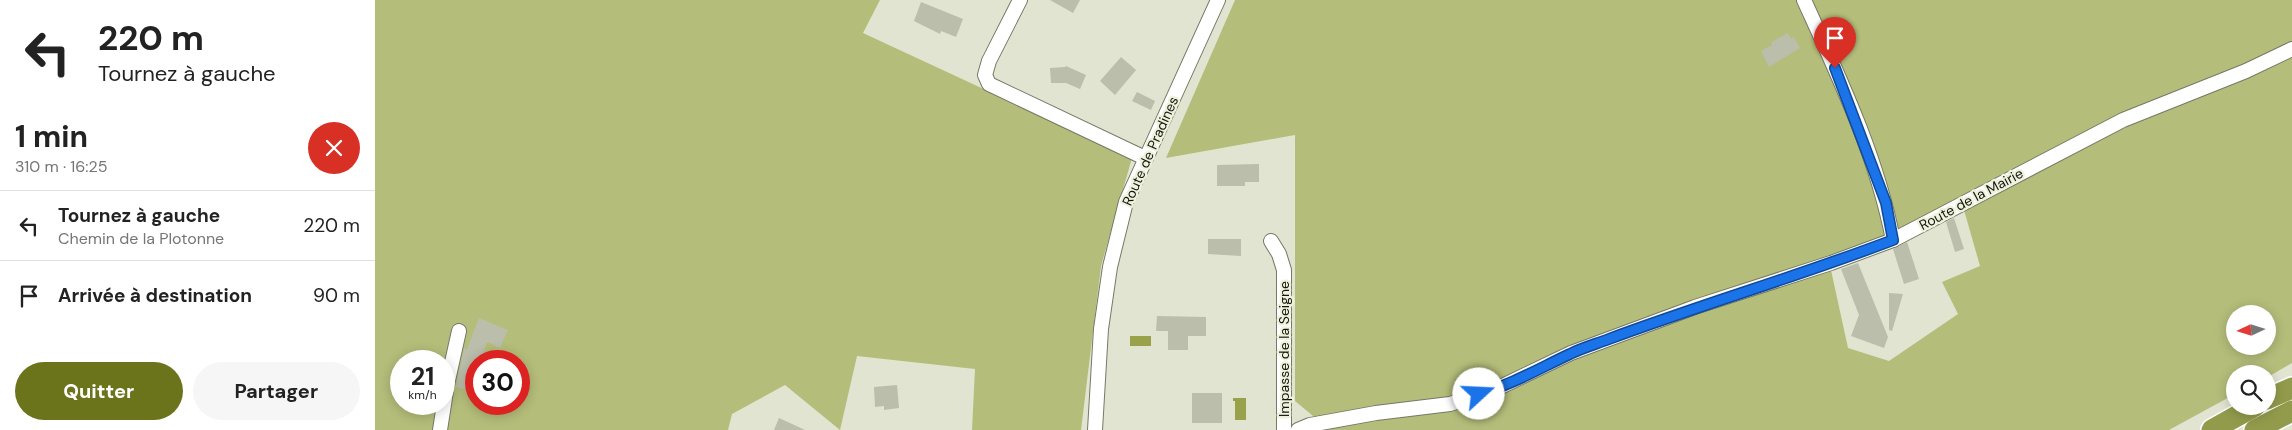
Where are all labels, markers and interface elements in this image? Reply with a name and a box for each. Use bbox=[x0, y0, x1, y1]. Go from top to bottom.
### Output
text: 220 m bbox=[98, 15, 204, 61]
pin bbox=[1814, 17, 1856, 68]
icon: left bbox=[15, 20, 80, 85]
icon: arrive bbox=[1821, 24, 1849, 52]
text: Tournez à gauche bbox=[98, 59, 276, 88]
street label: Route de Pradines bbox=[1118, 94, 1182, 208]
text: 1 min bbox=[15, 117, 88, 156]
button: close bbox=[308, 122, 360, 174]
text: 310 m · 16:25 bbox=[15, 156, 108, 177]
street label: Route de la Mairie bbox=[1916, 164, 2026, 234]
text: Tournez à gauche bbox=[58, 203, 220, 228]
icon: left bbox=[15, 212, 43, 240]
text: 220 m bbox=[303, 213, 360, 238]
text: Chemin de la Plotonne bbox=[58, 228, 224, 249]
street label: Impasse de la Seigne bbox=[1275, 281, 1293, 417]
icon: arrive bbox=[15, 282, 43, 310]
text: Arrivée à destination bbox=[58, 283, 252, 308]
text: 90 m bbox=[313, 283, 360, 308]
north arrow bbox=[2226, 305, 2276, 355]
map controls bbox=[2226, 305, 2276, 415]
speed limit sign: 30 bbox=[465, 350, 530, 415]
text: 21 bbox=[411, 360, 434, 393]
button: Quitter bbox=[15, 362, 183, 420]
button: Partager bbox=[193, 362, 360, 420]
button: search bbox=[2226, 365, 2276, 415]
position arrow bbox=[1452, 367, 1504, 419]
text: km/h bbox=[408, 387, 437, 403]

